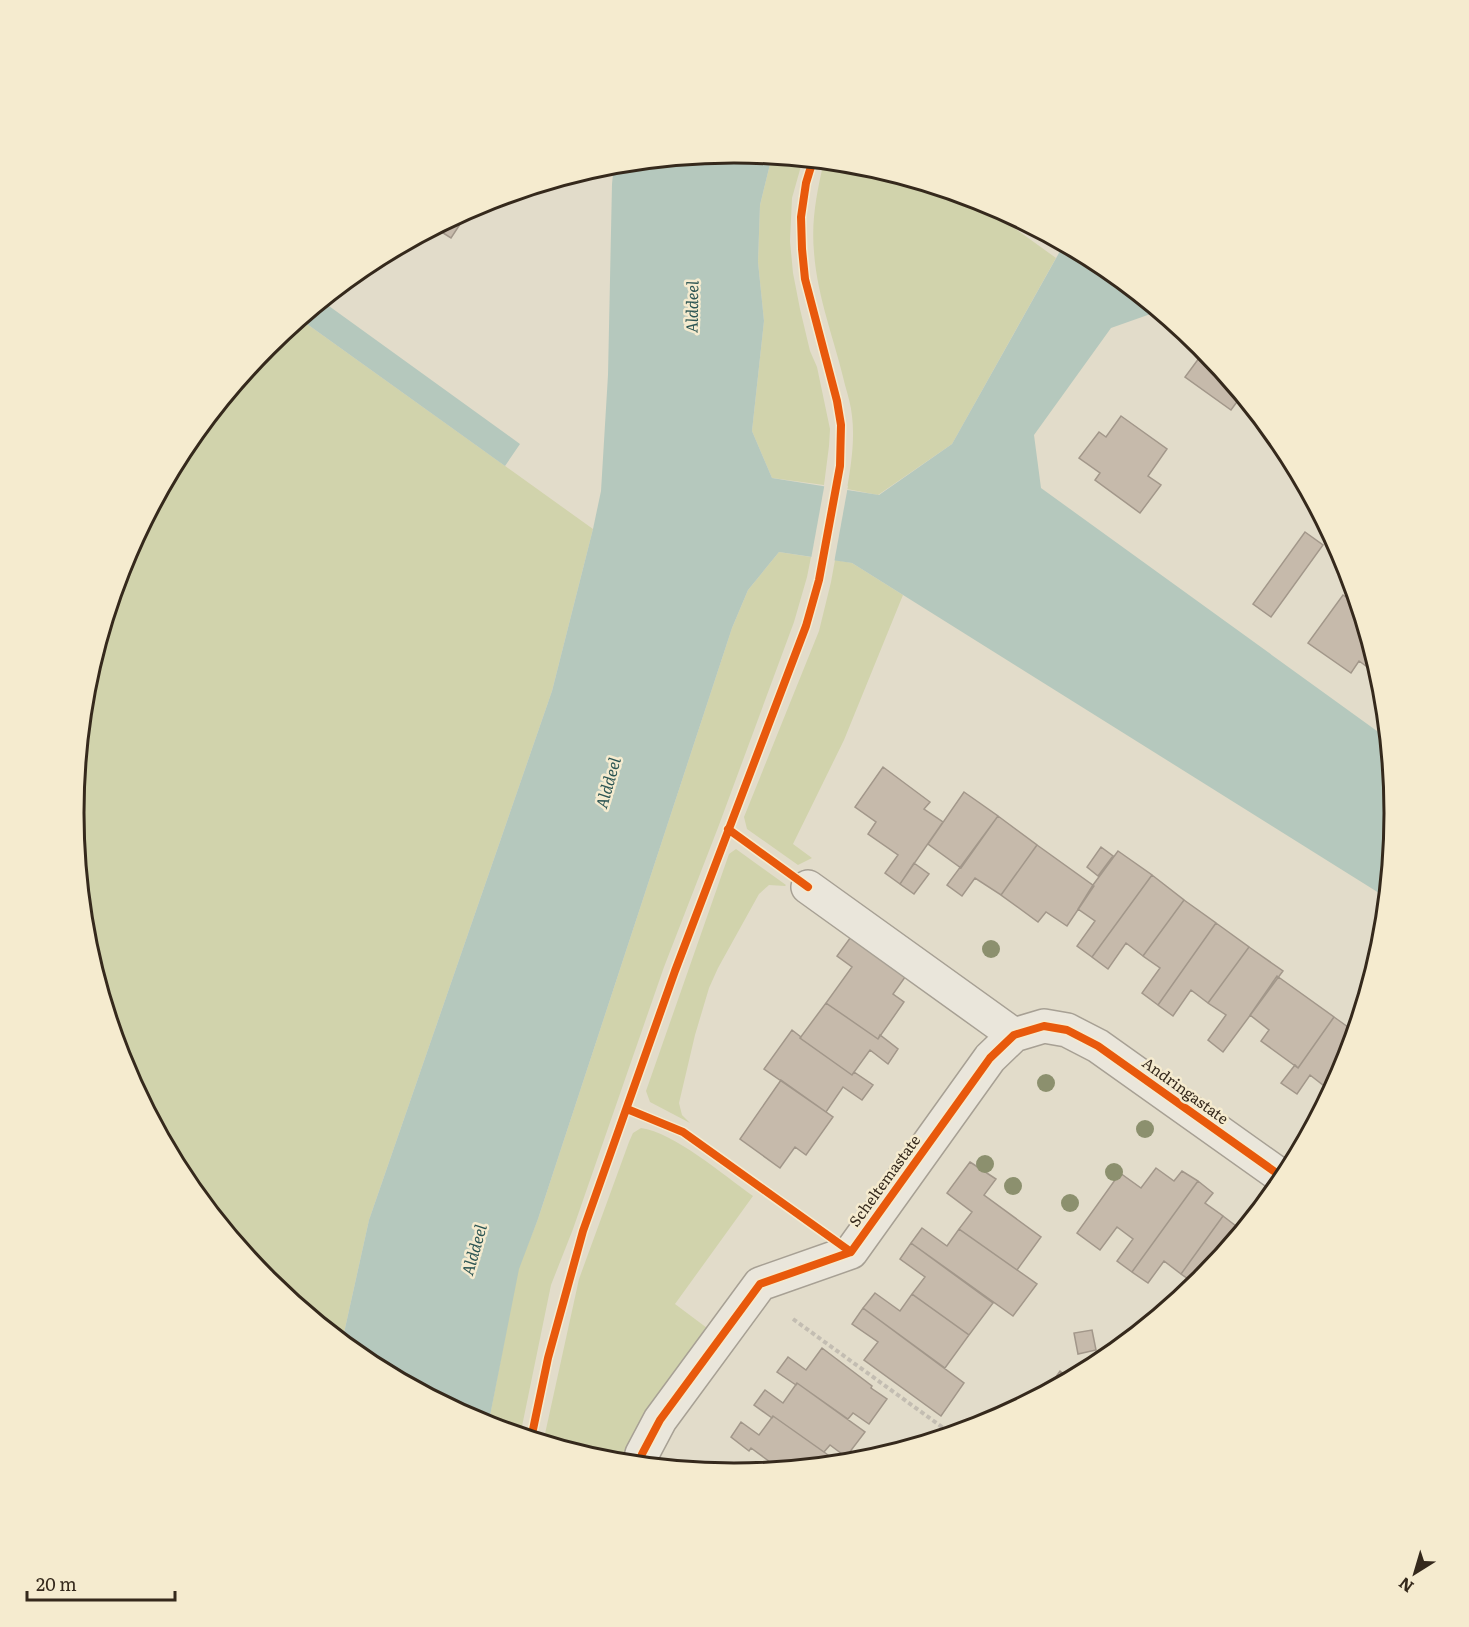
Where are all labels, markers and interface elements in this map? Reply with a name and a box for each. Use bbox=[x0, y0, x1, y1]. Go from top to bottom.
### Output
water label: Alddeel bbox=[679, 280, 703, 333]
water label: Alddeel bbox=[588, 754, 626, 811]
street label: Andringastate bbox=[1138, 1051, 1234, 1129]
street label: Scheltemastate bbox=[843, 1129, 925, 1231]
water label: Alddeel bbox=[454, 1221, 492, 1278]
north arrow bbox=[1385, 1543, 1445, 1603]
scale bar bbox=[27, 1564, 176, 1602]
text: 20 m bbox=[36, 1570, 77, 1597]
text: N bbox=[1393, 1572, 1418, 1599]

